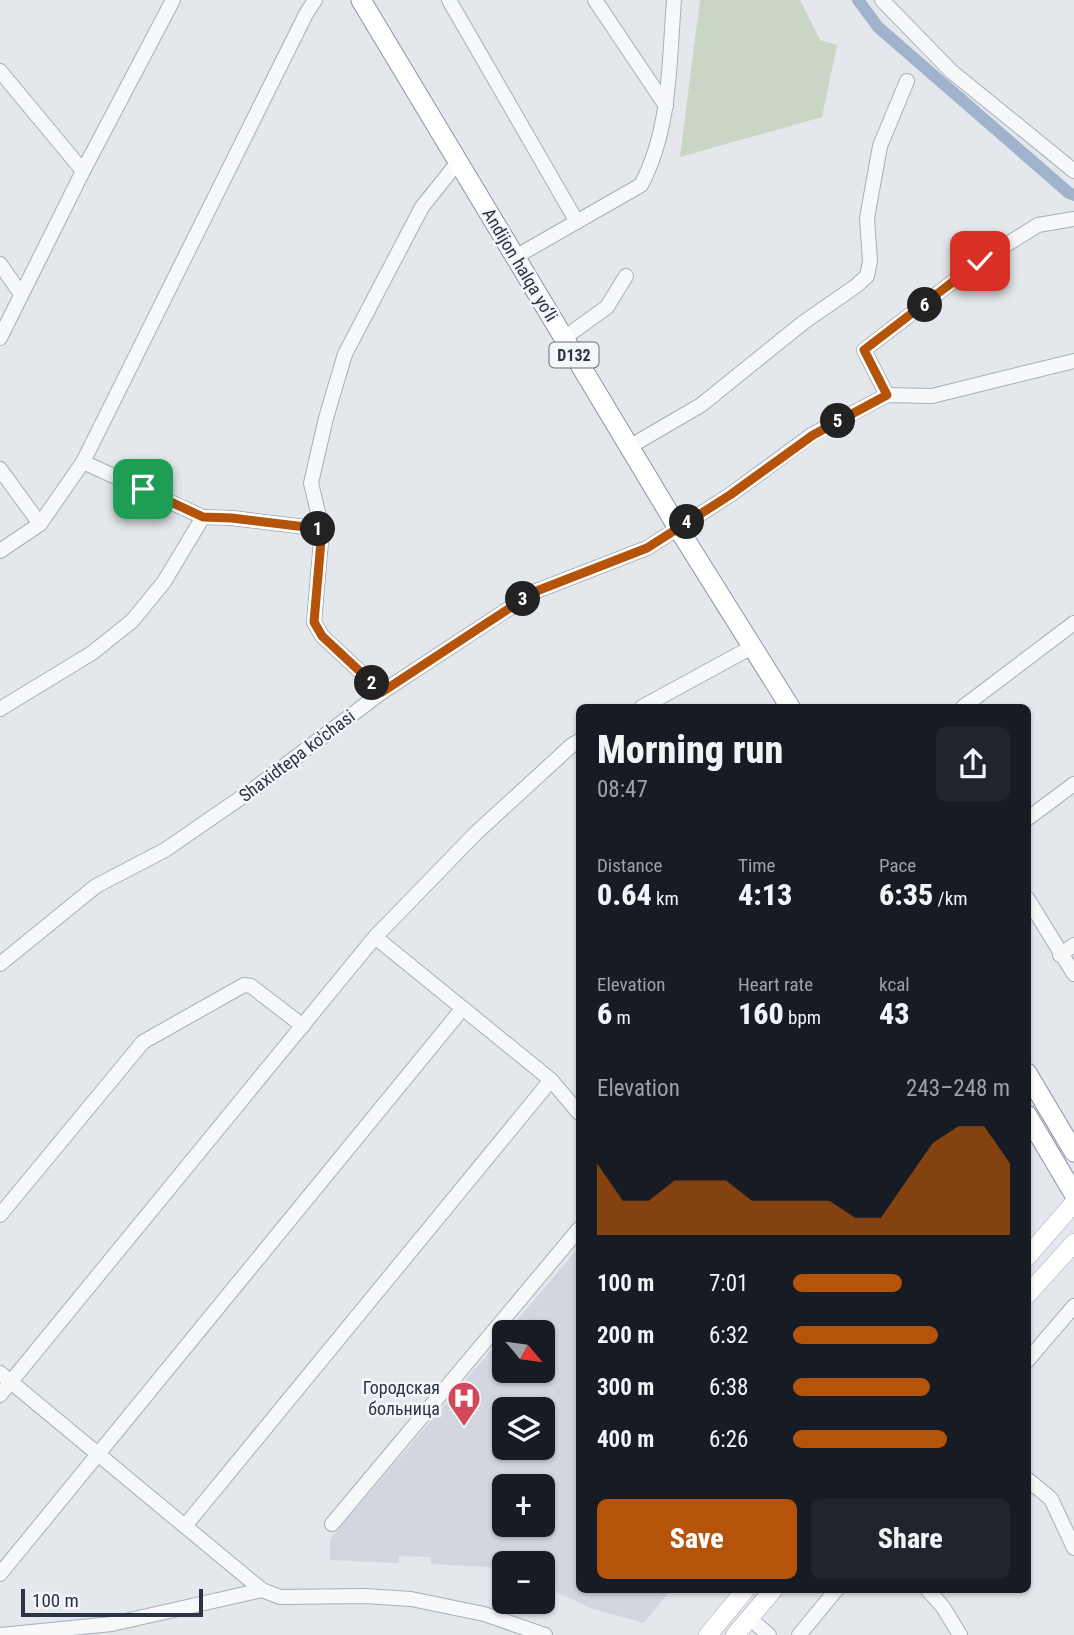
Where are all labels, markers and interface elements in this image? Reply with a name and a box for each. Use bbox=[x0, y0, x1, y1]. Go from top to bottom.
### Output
street label: Andijon halqa yo‘li bbox=[478, 204, 562, 325]
pin bbox=[950, 231, 1010, 291]
icon: check bbox=[961, 242, 999, 280]
pin: 6 bbox=[908, 288, 942, 322]
text: 6 bbox=[920, 293, 929, 316]
road number: D132 bbox=[550, 342, 598, 368]
pin: 5 bbox=[820, 404, 856, 438]
text: 5 bbox=[833, 409, 842, 432]
pin bbox=[113, 459, 173, 519]
icon: arrive bbox=[124, 470, 162, 508]
pin: 4 bbox=[670, 504, 704, 540]
text: 4 bbox=[682, 510, 691, 533]
pin: 1 bbox=[300, 512, 336, 546]
text: 1 bbox=[313, 517, 322, 540]
pin: 3 bbox=[505, 582, 540, 616]
text: 3 bbox=[518, 587, 527, 610]
pin: 2 bbox=[354, 666, 390, 700]
text: 2 bbox=[367, 671, 376, 694]
street label: Shaxidtepa ko'chasi bbox=[235, 705, 359, 806]
button: share bbox=[936, 727, 1010, 801]
text: Morning run bbox=[597, 728, 783, 772]
text: 08:47 bbox=[597, 776, 648, 803]
text: Distance bbox=[597, 854, 662, 877]
text: Time bbox=[738, 854, 775, 877]
text: Pace bbox=[879, 854, 916, 877]
text: 0.64 bbox=[597, 877, 652, 912]
text: 4:13 bbox=[738, 877, 792, 912]
text: 6:35 bbox=[879, 877, 933, 912]
text: km bbox=[652, 887, 679, 910]
text: /km bbox=[933, 887, 968, 910]
text: Elevation bbox=[597, 973, 665, 996]
text: Heart rate bbox=[738, 973, 813, 996]
text: kcal bbox=[879, 973, 910, 996]
text: 6 bbox=[597, 996, 612, 1031]
text: 160 bbox=[738, 996, 784, 1031]
text: 43 bbox=[879, 996, 910, 1031]
text: m bbox=[612, 1006, 631, 1029]
text: bpm bbox=[784, 1006, 821, 1029]
text: Elevation bbox=[597, 1075, 680, 1102]
text: 243–248 m bbox=[906, 1075, 1010, 1102]
text: 100 m bbox=[597, 1270, 654, 1297]
text: 7:01 bbox=[709, 1270, 748, 1297]
north arrow bbox=[492, 1320, 555, 1382]
map controls bbox=[492, 1320, 555, 1614]
text: 200 m bbox=[597, 1322, 654, 1349]
text: 6:32 bbox=[709, 1322, 748, 1349]
text: 300 m bbox=[597, 1374, 654, 1401]
text: 6:38 bbox=[709, 1374, 748, 1401]
place label: Городская больница bbox=[363, 1377, 440, 1419]
hospital icon: Городская больница bbox=[445, 1379, 483, 1428]
button: layers bbox=[492, 1397, 555, 1460]
text: 400 m bbox=[597, 1426, 654, 1453]
text: 6:26 bbox=[709, 1426, 748, 1453]
button: + bbox=[492, 1474, 555, 1537]
button: Save bbox=[597, 1499, 797, 1579]
button: Share bbox=[811, 1499, 1010, 1579]
button: − bbox=[492, 1551, 555, 1614]
scale bar bbox=[21, 1586, 203, 1618]
text: 100 m bbox=[32, 1589, 79, 1612]

